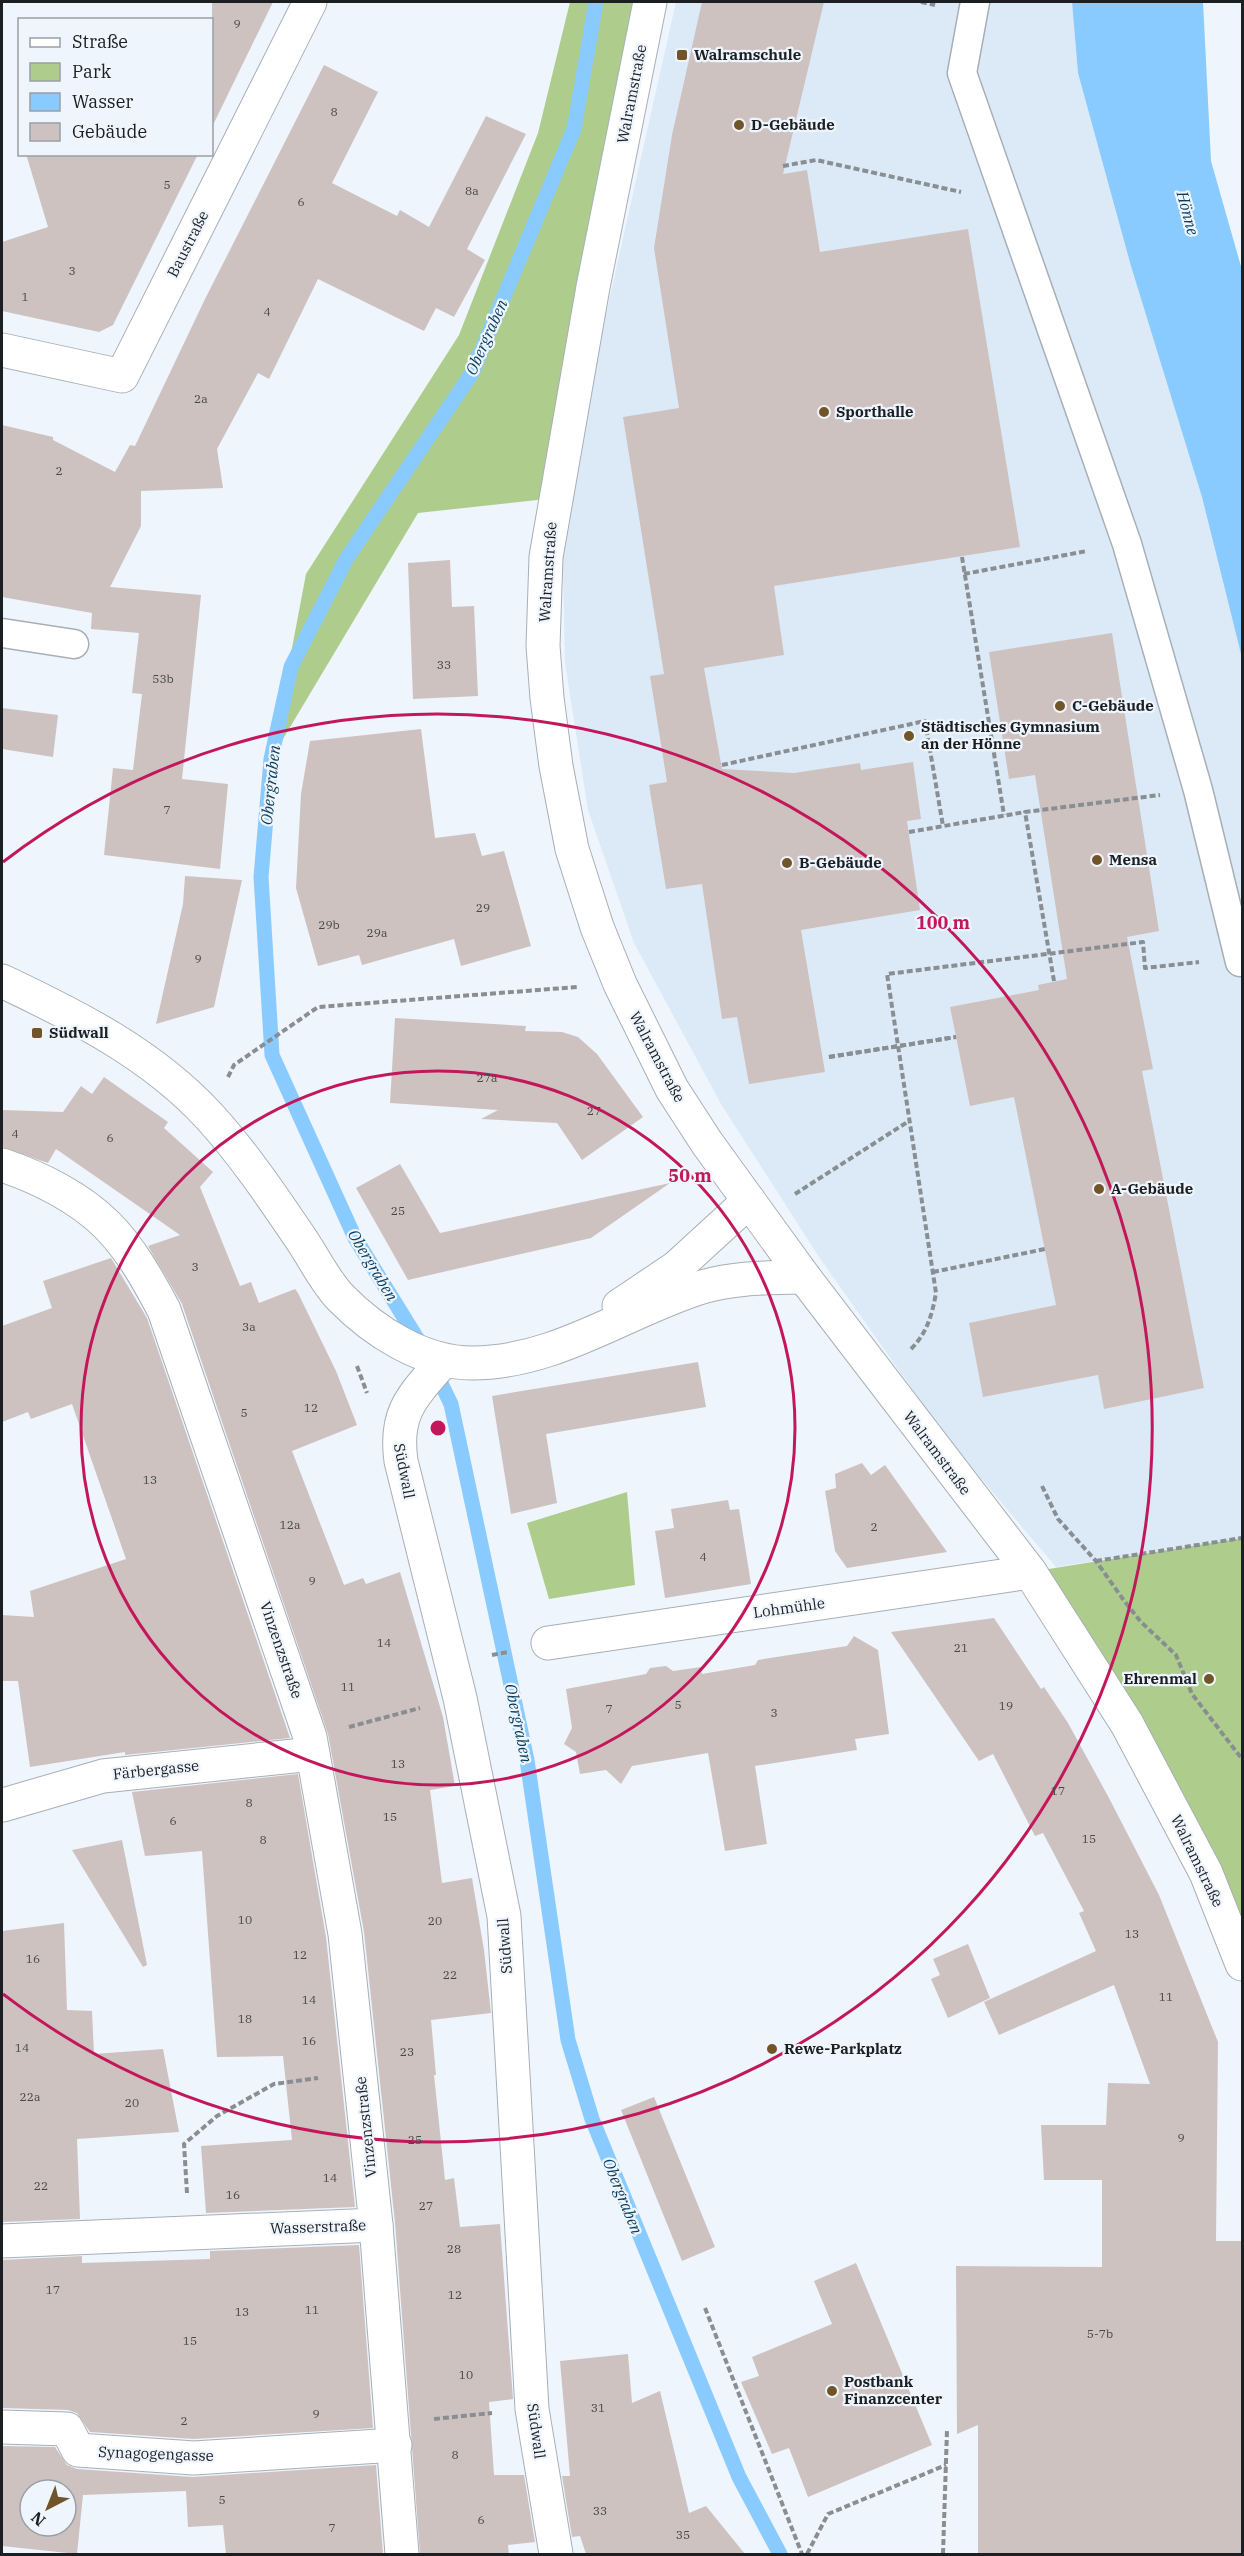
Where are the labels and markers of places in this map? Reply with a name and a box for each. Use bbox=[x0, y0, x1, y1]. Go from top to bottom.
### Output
place label: Walramschule bbox=[694, 45, 801, 64]
marker: Walramschule bbox=[675, 48, 689, 62]
place label: D-Gebäude bbox=[751, 115, 835, 134]
marker: D-Gebäude bbox=[732, 118, 746, 132]
place label: Sporthalle bbox=[836, 402, 913, 421]
marker: Sporthalle bbox=[817, 405, 831, 419]
place label: C-Gebäude bbox=[1072, 696, 1154, 715]
marker: C-Gebäude bbox=[1053, 699, 1067, 713]
place label: Städtisches Gymnasium an der Hönne bbox=[921, 717, 1100, 753]
marker: Städtisches Gymnasium an der Hönne bbox=[902, 729, 916, 743]
place label: Mensa bbox=[1109, 850, 1157, 869]
place label: B-Gebäude bbox=[799, 853, 882, 872]
marker: Mensa bbox=[1090, 853, 1104, 867]
marker: B-Gebäude bbox=[780, 856, 794, 870]
place label: Südwall bbox=[49, 1023, 109, 1042]
marker: Südwall bbox=[30, 1026, 44, 1040]
place label: A-Gebäude bbox=[1111, 1179, 1193, 1198]
marker: A-Gebäude bbox=[1092, 1182, 1106, 1196]
centre of rings bbox=[428, 1418, 448, 1438]
place label: Ehrenmal bbox=[1124, 1669, 1197, 1688]
marker: Ehrenmal bbox=[1202, 1672, 1216, 1686]
place label: Rewe-Parkplatz bbox=[784, 2039, 902, 2058]
marker: Rewe-Parkplatz bbox=[765, 2042, 779, 2056]
place label: Postbank Finanzcenter bbox=[844, 2372, 943, 2408]
marker: Postbank Finanzcenter bbox=[825, 2384, 839, 2398]

